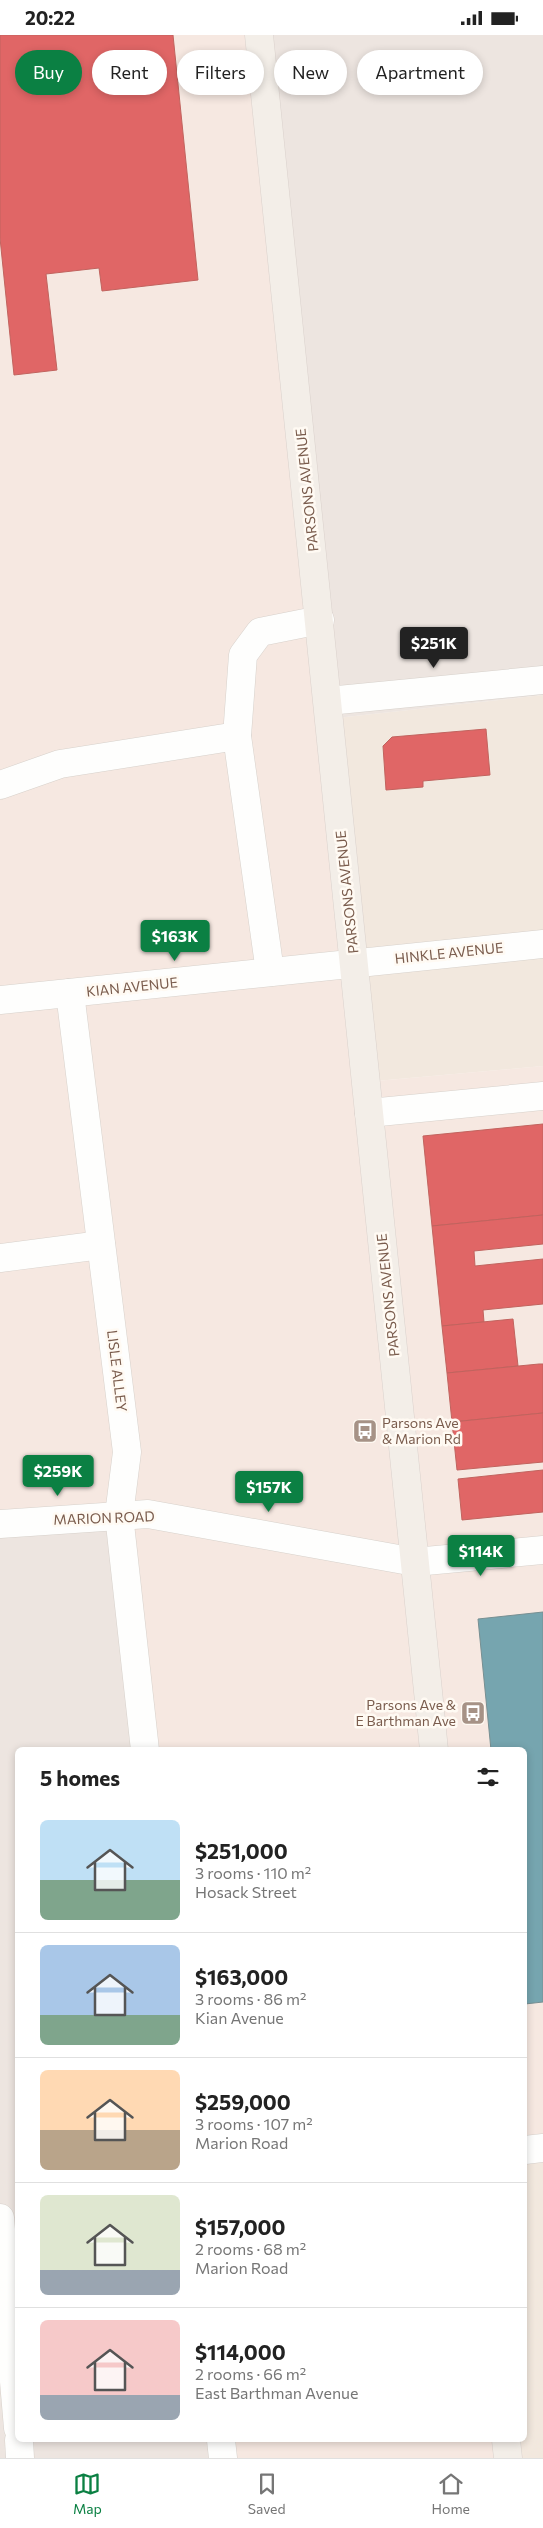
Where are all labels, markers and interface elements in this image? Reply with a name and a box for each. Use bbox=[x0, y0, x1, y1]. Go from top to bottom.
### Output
text: 20:22 bbox=[25, 6, 75, 29]
chip: Buy bbox=[15, 50, 82, 95]
chip: Rent bbox=[92, 50, 167, 95]
chip: Filters bbox=[177, 50, 264, 95]
chip: New bbox=[274, 50, 347, 95]
chip: Apartment bbox=[357, 50, 483, 95]
street label: PARSONS AVENUE bbox=[292, 428, 321, 553]
pin: $251K bbox=[399, 627, 469, 669]
text: $251K bbox=[411, 633, 457, 652]
street label: PARSONS AVENUE bbox=[332, 830, 361, 955]
pin: $163K bbox=[140, 919, 210, 962]
text: $163K bbox=[152, 926, 198, 945]
street label: HINKLE AVENUE bbox=[394, 938, 504, 967]
street label: KIAN AVENUE bbox=[85, 973, 179, 1000]
street label: PARSONS AVENUE bbox=[373, 1233, 402, 1358]
street label: LISLE ALLEY bbox=[104, 1329, 131, 1413]
place label: Parsons Ave & Marion Rd bbox=[382, 1414, 461, 1447]
bus stop icon: Parsons Ave & Marion Rd bbox=[352, 1418, 378, 1444]
pin: $259K bbox=[23, 1455, 93, 1497]
text: $259K bbox=[34, 1461, 82, 1480]
pin: $157K bbox=[234, 1471, 304, 1513]
text: $157K bbox=[246, 1477, 292, 1496]
street label: MARION ROAD bbox=[53, 1507, 155, 1528]
pin: $114K bbox=[446, 1535, 516, 1577]
text: $114K bbox=[459, 1541, 503, 1560]
place label: Parsons Ave & E Barthman Ave bbox=[356, 1696, 457, 1729]
bus stop icon: Parsons Ave & E Barthman Ave bbox=[460, 1700, 486, 1726]
icon: filters bbox=[474, 1763, 502, 1791]
text: 5 homes bbox=[40, 1765, 120, 1790]
text: $251,000 bbox=[195, 1838, 288, 1863]
icon: home bbox=[80, 1840, 140, 1900]
text: 3 rooms · 110 m² bbox=[195, 1863, 311, 1882]
text: Hosack Street bbox=[195, 1882, 297, 1901]
text: $163,000 bbox=[195, 1964, 288, 1989]
icon: home bbox=[80, 1965, 140, 2025]
text: 3 rooms · 86 m² bbox=[195, 1989, 306, 2008]
text: Kian Avenue bbox=[195, 2008, 284, 2027]
text: $259,000 bbox=[195, 2089, 291, 2114]
icon: home bbox=[80, 2090, 140, 2150]
text: 3 rooms · 107 m² bbox=[195, 2114, 313, 2133]
text: Marion Road bbox=[195, 2133, 288, 2152]
text: $157,000 bbox=[195, 2214, 286, 2239]
icon: home bbox=[80, 2215, 140, 2275]
text: 2 rooms · 68 m² bbox=[195, 2239, 306, 2258]
text: Marion Road bbox=[195, 2258, 288, 2277]
text: $114,000 bbox=[195, 2339, 286, 2364]
icon: home bbox=[80, 2340, 140, 2400]
text: 2 rooms · 66 m² bbox=[195, 2364, 306, 2383]
text: East Barthman Avenue bbox=[195, 2383, 358, 2402]
tab: Map bbox=[73, 2470, 102, 2517]
tab: Saved bbox=[248, 2470, 286, 2517]
tab: Home bbox=[432, 2470, 470, 2517]

